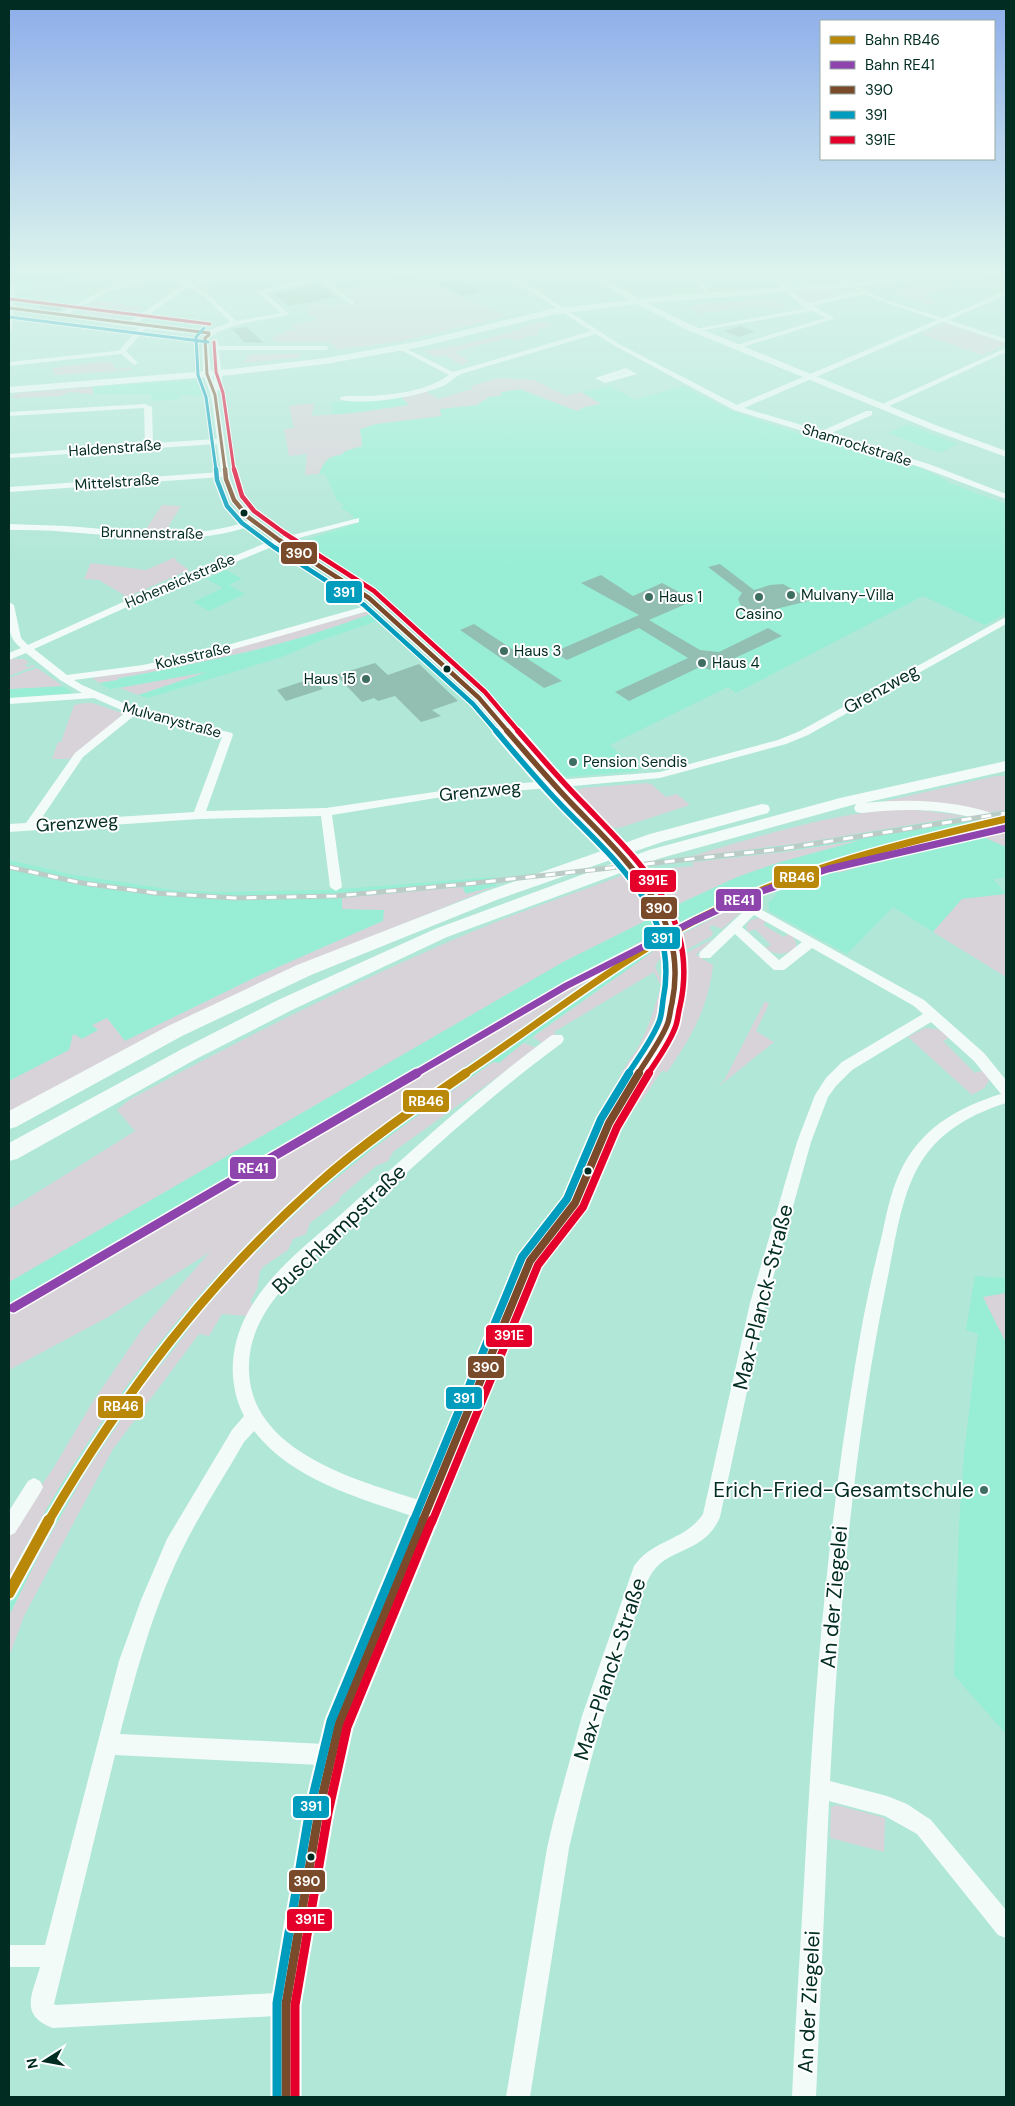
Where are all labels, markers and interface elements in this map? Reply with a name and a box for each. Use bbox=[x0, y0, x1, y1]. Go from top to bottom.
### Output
legend bbox=[820, 20, 995, 160]
text: Bahn RB46 bbox=[865, 30, 940, 50]
text: Bahn RE41 bbox=[865, 55, 935, 75]
text: 390 bbox=[865, 80, 893, 100]
text: 391 bbox=[865, 105, 887, 125]
text: 391E bbox=[865, 130, 896, 150]
street label: Shamrockstraße bbox=[800, 419, 914, 471]
street label: Haldenstraße bbox=[68, 435, 162, 461]
street label: Mittelstraße bbox=[74, 469, 160, 495]
unlabelled marker bbox=[239, 508, 249, 518]
street label: Brunnenstraße bbox=[101, 522, 203, 544]
line badge: 390 bbox=[280, 541, 318, 565]
text: 390 bbox=[286, 544, 313, 562]
street label: Hoheneickstraße bbox=[122, 549, 238, 613]
line badge: 391 bbox=[325, 580, 363, 604]
text: 391 bbox=[333, 583, 355, 601]
place label: Mulvany-Villa bbox=[801, 585, 894, 605]
place label: Haus 1 bbox=[659, 587, 702, 607]
marker: Mulvany-Villa bbox=[785, 589, 797, 601]
marker: Haus 1 bbox=[643, 591, 655, 603]
marker: Casino bbox=[753, 591, 765, 603]
place label: Casino bbox=[735, 604, 783, 624]
street label: Koksstraße bbox=[153, 638, 233, 674]
place label: Haus 3 bbox=[514, 641, 561, 661]
marker: Haus 3 bbox=[498, 645, 510, 657]
place label: Haus 4 bbox=[712, 653, 760, 673]
marker: Haus 4 bbox=[696, 657, 708, 669]
street label: Grenzweg bbox=[839, 659, 923, 719]
unlabelled marker bbox=[442, 664, 452, 674]
place label: Haus 15 bbox=[304, 669, 356, 689]
marker: Haus 15 bbox=[360, 673, 372, 685]
street label: Mulvanystraße bbox=[120, 697, 224, 743]
place label: Pension Sendis bbox=[583, 752, 687, 772]
marker: Pension Sendis bbox=[567, 756, 579, 768]
street label: Grenzweg bbox=[438, 775, 522, 807]
street label: Grenzweg bbox=[35, 808, 119, 838]
line badge: RB46 bbox=[773, 865, 820, 889]
text: RB46 bbox=[779, 868, 815, 886]
line badge: 391E bbox=[629, 869, 677, 893]
text: 391E bbox=[638, 871, 668, 889]
line badge: RE41 bbox=[715, 888, 762, 912]
text: RE41 bbox=[723, 891, 755, 909]
line badge: 390 bbox=[640, 896, 678, 920]
text: 390 bbox=[646, 899, 673, 917]
line badge: 391 bbox=[643, 926, 681, 950]
text: 391 bbox=[651, 929, 673, 947]
line badge: RB46 bbox=[402, 1089, 450, 1113]
text: RB46 bbox=[408, 1092, 444, 1110]
line badge: RE41 bbox=[229, 1156, 277, 1180]
street label: Buschkampstraße bbox=[266, 1158, 412, 1300]
text: RE41 bbox=[237, 1159, 269, 1177]
unlabelled marker bbox=[583, 1166, 593, 1176]
street label: Max-Planck-Straße bbox=[726, 1201, 800, 1393]
line badge: 391E bbox=[485, 1324, 533, 1348]
text: 391E bbox=[494, 1326, 524, 1344]
line badge: 390 bbox=[467, 1355, 505, 1379]
text: 390 bbox=[473, 1358, 500, 1376]
line badge: 391 bbox=[445, 1386, 483, 1410]
text: 391 bbox=[453, 1389, 475, 1407]
line badge: RB46 bbox=[97, 1395, 144, 1419]
text: RB46 bbox=[103, 1397, 139, 1415]
place label: Erich-Fried-Gesamtschule bbox=[713, 1476, 974, 1504]
marker: Erich-Fried-Gesamtschule bbox=[978, 1484, 990, 1496]
street label: An der Ziegelei bbox=[814, 1524, 854, 1670]
street label: Max-Planck-Straße bbox=[567, 1574, 653, 1764]
line badge: 391 bbox=[292, 1795, 330, 1819]
text: 391 bbox=[300, 1797, 322, 1815]
unlabelled marker bbox=[306, 1852, 316, 1862]
line badge: 390 bbox=[288, 1869, 326, 1893]
text: 390 bbox=[294, 1872, 321, 1890]
line badge: 391E bbox=[286, 1908, 333, 1932]
text: 391E bbox=[295, 1910, 325, 1928]
street label: An der Ziegelei bbox=[791, 1930, 827, 2074]
north arrow bbox=[20, 2036, 70, 2086]
text: N bbox=[22, 2057, 42, 2070]

